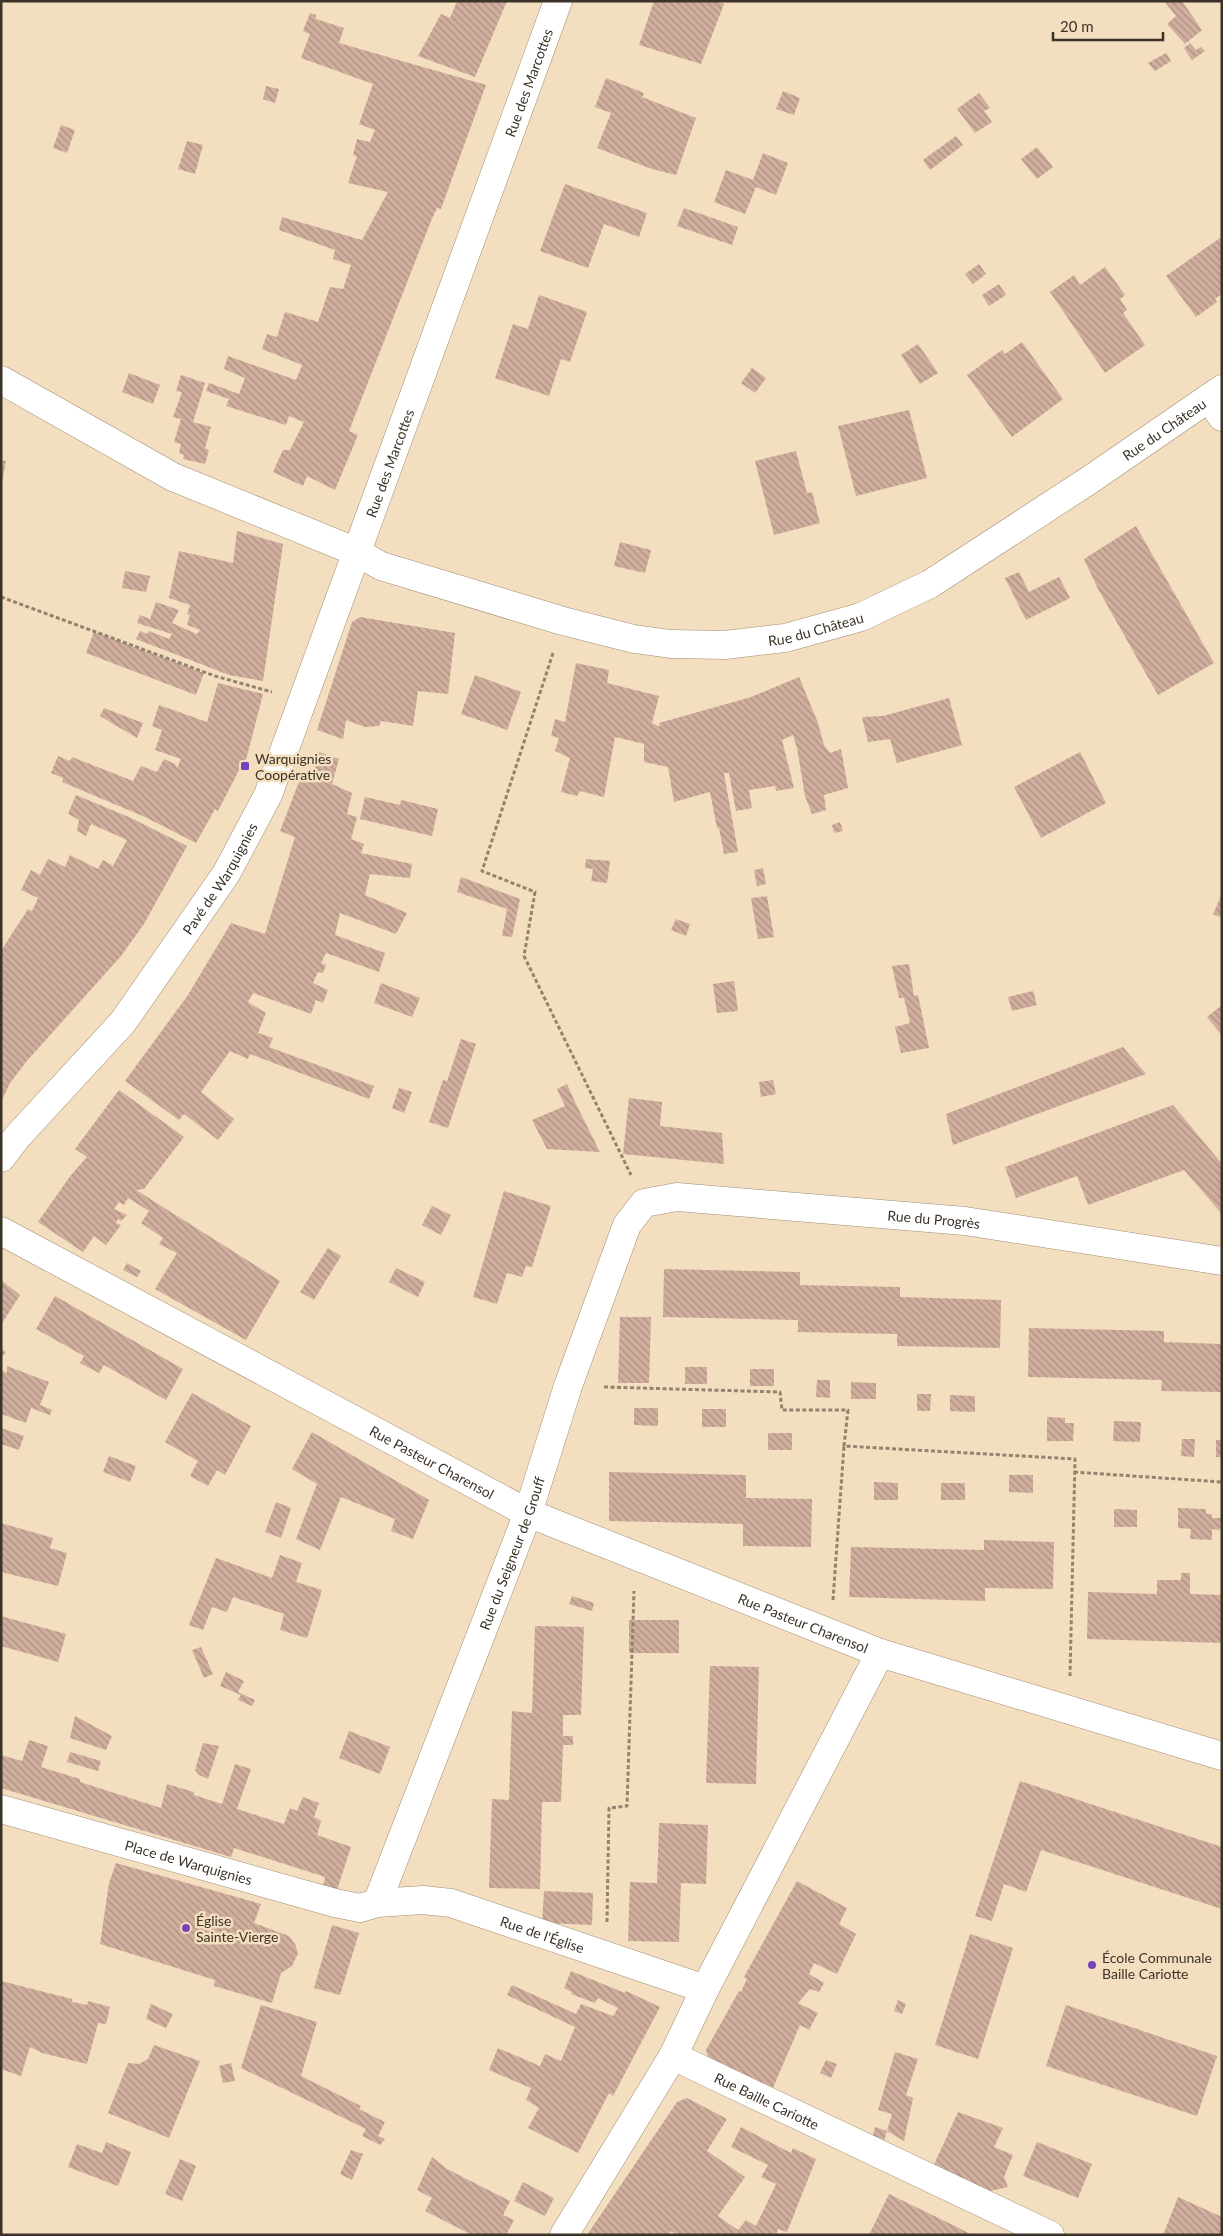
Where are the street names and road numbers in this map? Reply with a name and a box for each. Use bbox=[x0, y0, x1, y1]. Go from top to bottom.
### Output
street label: Rue des Marcottes bbox=[501, 26, 556, 139]
street label: Rue du Château bbox=[1119, 394, 1209, 464]
street label: Rue des Marcottes bbox=[362, 407, 417, 520]
street label: Rue du Château bbox=[767, 608, 865, 648]
street label: Pavé de Warquignies bbox=[178, 820, 260, 937]
street label: Rue du Progrès bbox=[887, 1206, 982, 1232]
street label: Rue Pasteur Charensol bbox=[367, 1422, 497, 1502]
street label: Rue du Seigneur de Grouff bbox=[475, 1474, 548, 1632]
street label: Rue Pasteur Charensol bbox=[736, 1589, 871, 1656]
street label: Place de Warquignies bbox=[123, 1836, 254, 1888]
street label: Rue de l'Église bbox=[498, 1912, 587, 1956]
street label: Rue Baille Cariotte bbox=[712, 2069, 822, 2133]

